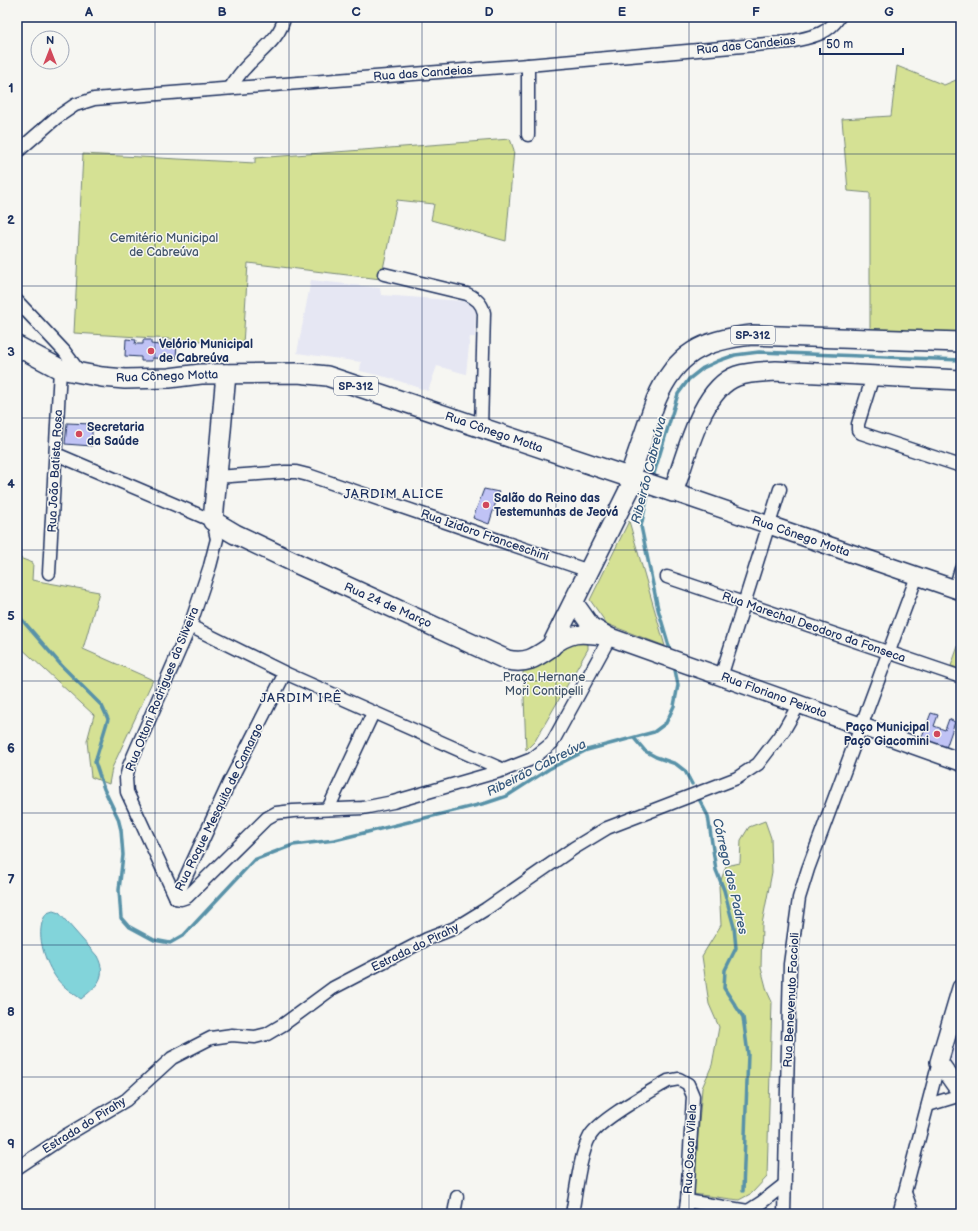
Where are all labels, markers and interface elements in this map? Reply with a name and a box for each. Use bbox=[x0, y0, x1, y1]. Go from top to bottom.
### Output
text: A bbox=[84, 4, 93, 20]
text: B bbox=[217, 4, 227, 20]
text: C bbox=[351, 4, 361, 20]
text: D bbox=[484, 4, 494, 20]
text: E bbox=[618, 4, 627, 20]
text: F bbox=[752, 4, 760, 20]
text: G bbox=[884, 4, 894, 20]
north arrow bbox=[30, 30, 70, 70]
scale bar bbox=[820, 30, 903, 56]
street label: Rua das Candeias bbox=[696, 33, 796, 58]
text: N bbox=[46, 34, 54, 47]
text: 50 m bbox=[826, 37, 853, 52]
street label: Rua das Candeias bbox=[373, 63, 473, 84]
text: 1 bbox=[8, 80, 14, 96]
text: 2 bbox=[7, 212, 15, 228]
park label: Cemitério Municipal de Cabreúva bbox=[110, 231, 218, 260]
road number: SP-312 bbox=[731, 326, 775, 344]
place label: Velório Municipal de Cabreúva bbox=[159, 337, 253, 366]
text: 3 bbox=[7, 344, 15, 360]
marker: Velório Municipal de Cabreúva bbox=[146, 346, 156, 356]
street label: Rua Cônego Motta bbox=[116, 367, 219, 386]
road number: SP-312 bbox=[334, 377, 378, 395]
street label: Rua João Batista Rosa bbox=[45, 409, 66, 533]
street label: Rua Cônego Motta bbox=[443, 409, 545, 456]
water label: Ribeirão Cabreúva bbox=[628, 415, 670, 525]
place label: Secretaria da Saúde bbox=[87, 420, 145, 449]
marker: Secretaria da Saúde bbox=[74, 429, 84, 439]
text: 4 bbox=[7, 476, 15, 492]
district label: JARDIM ALICE bbox=[344, 486, 444, 502]
place label: Salão do Reino das Testemunhas de Jeová bbox=[494, 491, 618, 520]
marker: Salão do Reino das Testemunhas de Jeová bbox=[481, 500, 491, 510]
street label: Rua Izidoro Franceschini bbox=[419, 506, 551, 565]
street label: Rua Cônego Motta bbox=[750, 513, 852, 560]
street label: Rua 24 de Março bbox=[342, 579, 434, 632]
street label: Rua Marechal Deodoro da Fonseca bbox=[720, 589, 908, 666]
street label: Rua Ottoni Rodrigues da Silveira bbox=[123, 605, 202, 774]
text: 5 bbox=[7, 608, 15, 624]
street label: Rua Floriano Peixoto bbox=[719, 669, 829, 722]
park label: Praça Hernane Mori Contipelli bbox=[503, 670, 585, 699]
district label: JARDIM IPÊ bbox=[260, 689, 342, 706]
place label: Paço Municipal Paço Giacomini bbox=[844, 720, 929, 749]
street label: Rua Roque Mesquita de Camargo bbox=[172, 721, 267, 894]
marker: Paço Municipal Paço Giacomini bbox=[932, 729, 942, 739]
water label: Ribeirão Cabreúva bbox=[484, 736, 589, 800]
text: 6 bbox=[7, 740, 15, 756]
water label: Córrego dos Padres bbox=[709, 817, 751, 936]
text: 7 bbox=[7, 872, 15, 888]
street label: Estrada do Pirahy bbox=[369, 920, 462, 975]
street label: Rua Benevenuto Faccioli bbox=[780, 932, 803, 1068]
text: 8 bbox=[7, 1004, 15, 1020]
street label: Estrada do Pirahy bbox=[40, 1093, 129, 1157]
street label: Rua Oscar Vilela bbox=[681, 1103, 700, 1194]
text: 9 bbox=[7, 1136, 15, 1152]

